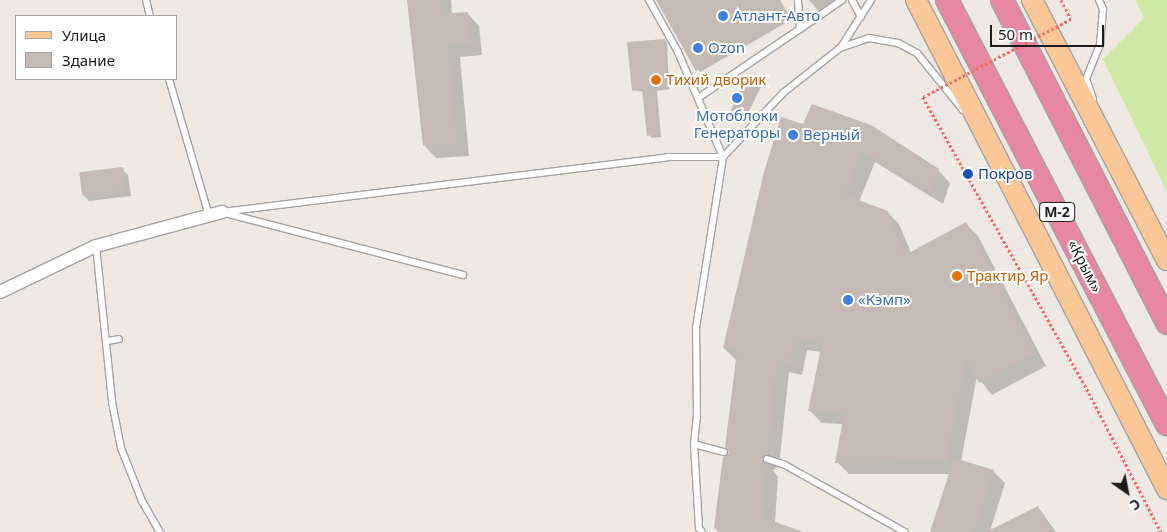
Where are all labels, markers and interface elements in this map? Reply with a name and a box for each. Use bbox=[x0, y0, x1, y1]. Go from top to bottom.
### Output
place label: Атлант-Авто bbox=[733, 7, 820, 25]
marker: Атлант-Авто bbox=[717, 10, 729, 22]
legend bbox=[15, 15, 178, 80]
scale bar bbox=[992, 15, 1106, 47]
text: 50 m bbox=[998, 24, 1033, 44]
text: Улица bbox=[62, 25, 106, 45]
place label: Ozon bbox=[708, 39, 745, 57]
marker: Ozon bbox=[692, 42, 704, 54]
text: Здание bbox=[62, 50, 115, 70]
place label: Тихий дворик bbox=[666, 71, 766, 89]
marker: Тихий дворик bbox=[650, 74, 662, 86]
marker: Мотоблоки Генераторы bbox=[731, 92, 743, 104]
place label: Мотоблоки Генераторы bbox=[694, 106, 780, 141]
place label: Верный bbox=[803, 126, 860, 144]
marker: Верный bbox=[787, 129, 799, 141]
place label: Покров bbox=[978, 165, 1032, 183]
marker: Покров bbox=[962, 168, 974, 180]
road number: М-2 bbox=[1038, 200, 1076, 223]
street label: «Крым» bbox=[1064, 237, 1106, 295]
place label: Трактир Яр bbox=[967, 267, 1048, 285]
marker: Трактир Яр bbox=[951, 270, 963, 282]
place label: «Кэмп» bbox=[858, 291, 911, 309]
marker: «Кэмп» bbox=[842, 294, 854, 306]
north arrow bbox=[1102, 467, 1152, 517]
text: С bbox=[1126, 495, 1144, 515]

